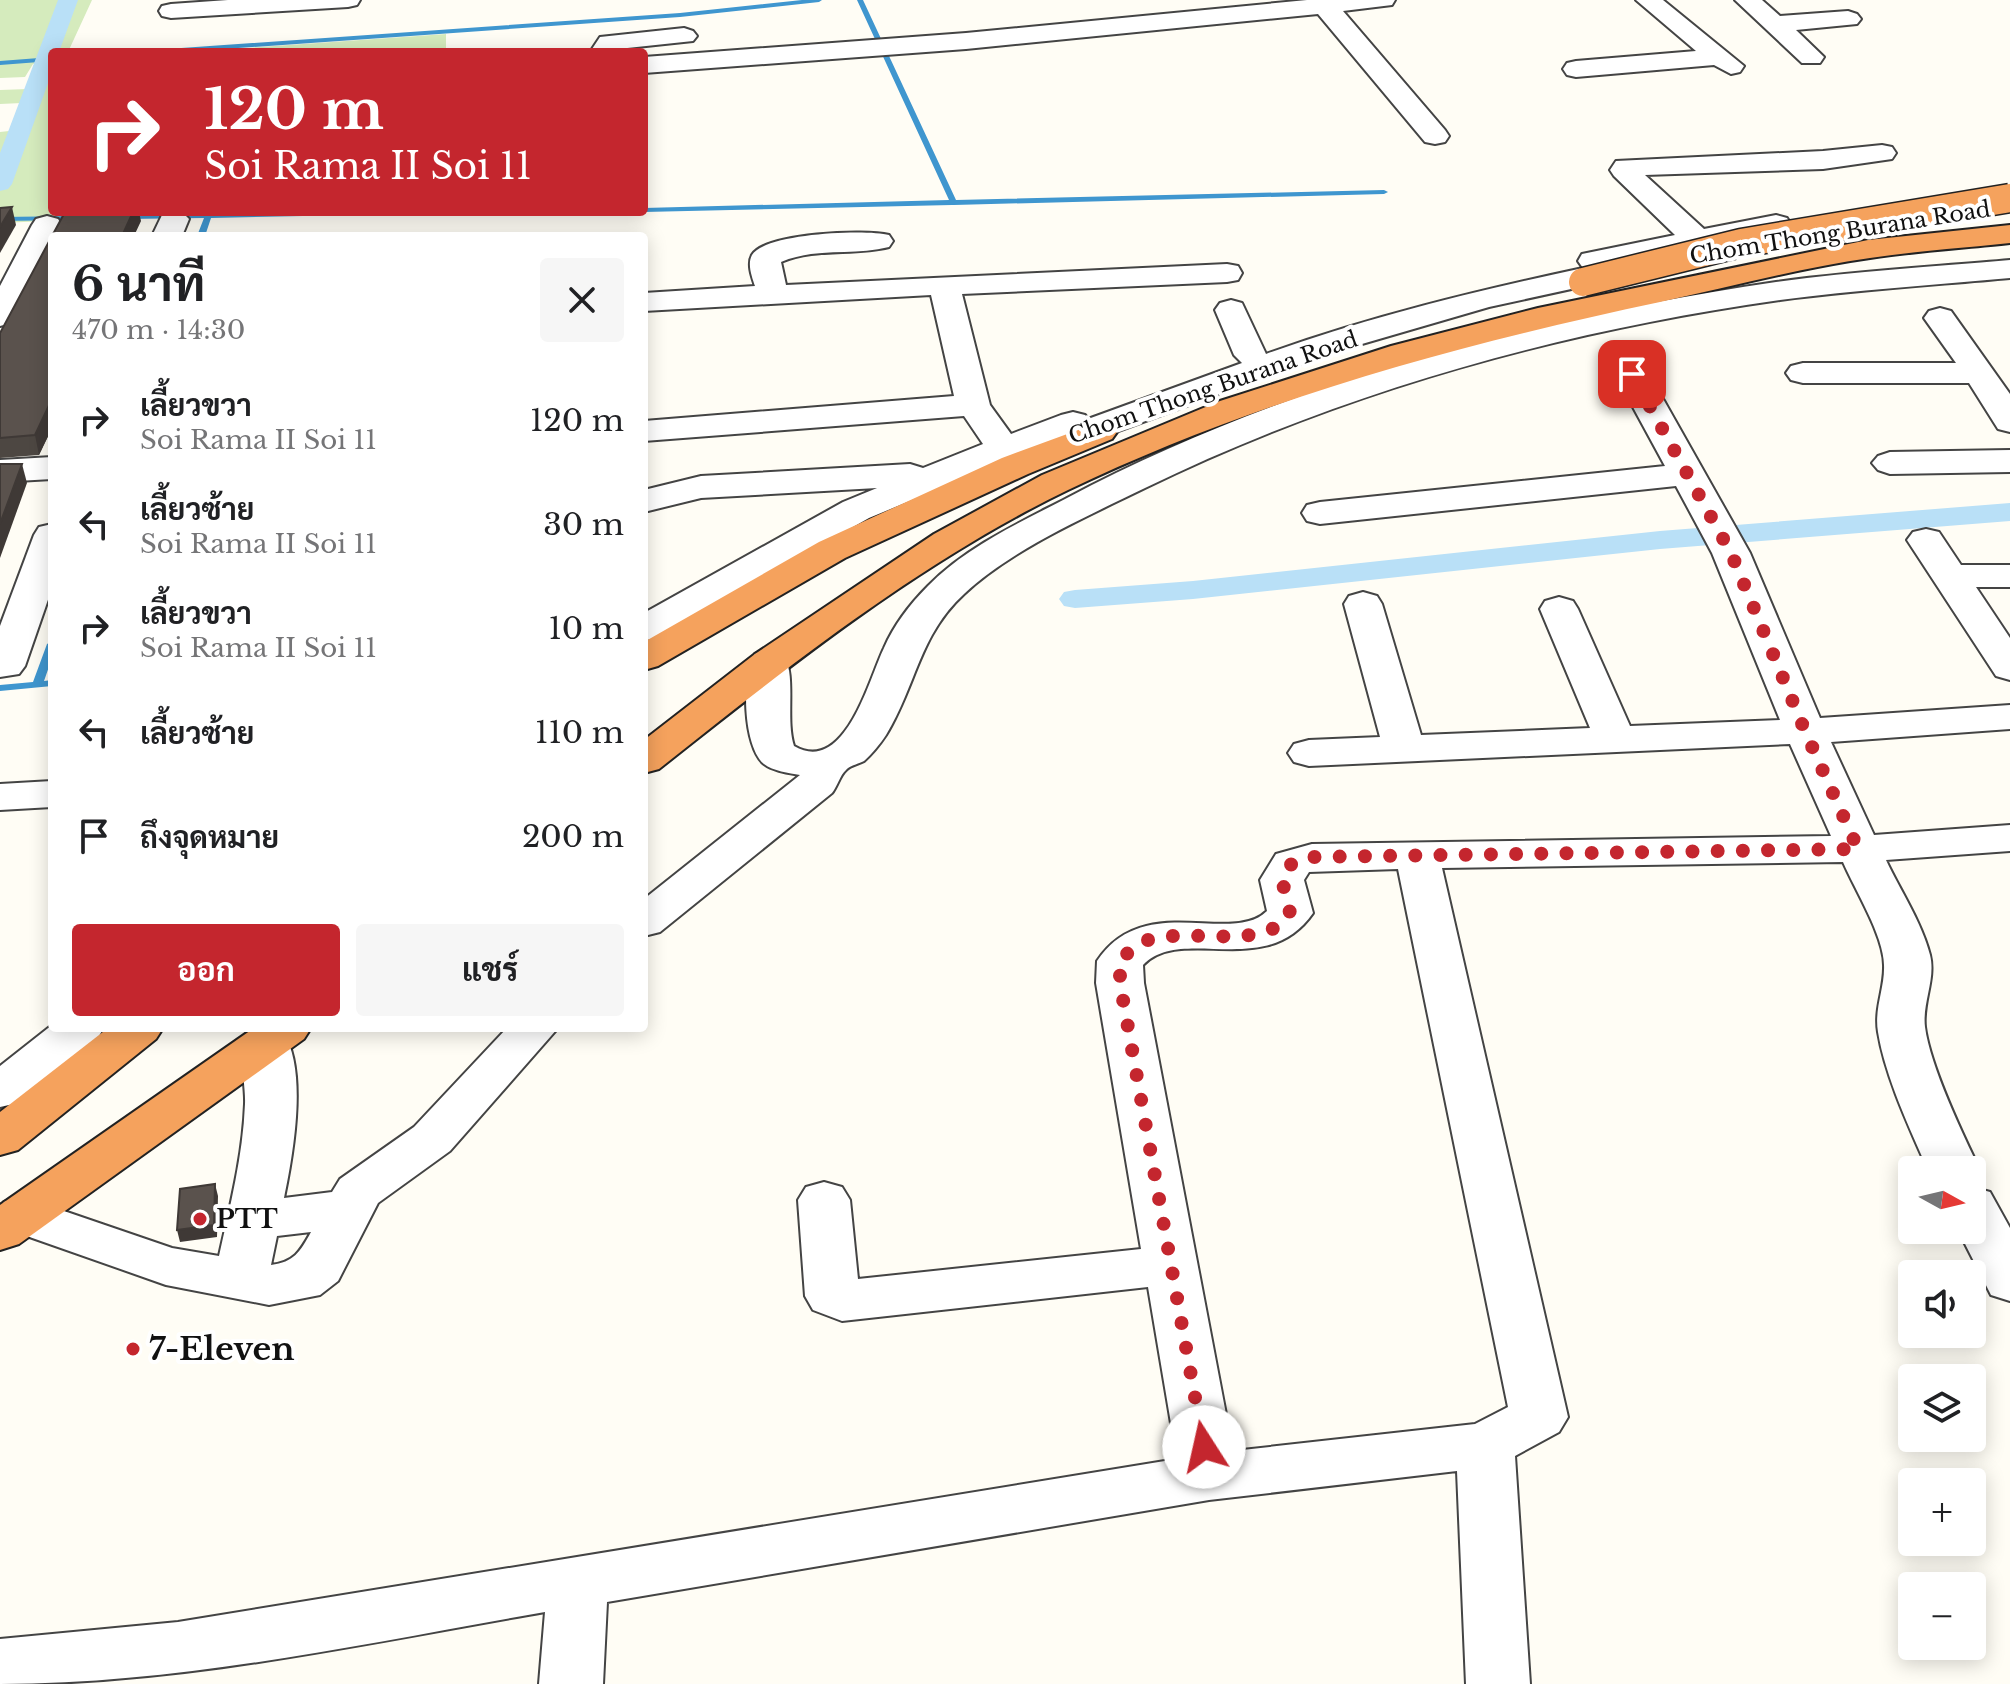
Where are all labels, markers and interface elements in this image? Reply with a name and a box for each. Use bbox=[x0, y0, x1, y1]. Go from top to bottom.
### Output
text: 120 m bbox=[204, 75, 384, 144]
icon: right bbox=[72, 80, 176, 184]
text: Soi Rama II Soi 11 bbox=[204, 144, 532, 189]
street label: Chom Thong Burana Road bbox=[1688, 195, 1993, 270]
text: 6 นาที bbox=[72, 254, 205, 314]
button: close bbox=[540, 258, 624, 342]
text: 470 m · 14:30 bbox=[72, 314, 245, 346]
street label: Chom Thong Burana Road bbox=[1065, 325, 1361, 450]
pin bbox=[1598, 340, 1666, 408]
icon: arrive bbox=[1610, 352, 1654, 396]
text: เลี้ยวขวา bbox=[140, 387, 252, 424]
icon: right bbox=[72, 398, 116, 442]
text: 120 m bbox=[530, 402, 624, 439]
text: Soi Rama II Soi 11 bbox=[140, 424, 377, 456]
text: เลี้ยวซ้าย bbox=[140, 491, 254, 528]
icon: left bbox=[72, 502, 116, 546]
text: 30 m bbox=[543, 506, 624, 543]
text: Soi Rama II Soi 11 bbox=[140, 528, 377, 560]
text: เลี้ยวขวา bbox=[140, 595, 252, 632]
icon: right bbox=[72, 606, 116, 650]
text: 10 m bbox=[548, 610, 624, 647]
text: Soi Rama II Soi 11 bbox=[140, 632, 377, 664]
icon: left bbox=[72, 710, 116, 754]
text: 110 m bbox=[535, 714, 624, 751]
text: เลี้ยวซ้าย bbox=[140, 715, 254, 752]
icon: arrive bbox=[72, 814, 116, 858]
text: 200 m bbox=[522, 818, 624, 855]
text: ถึงจุดหมาย bbox=[140, 819, 279, 856]
button: ออก bbox=[72, 924, 340, 1016]
button: แชร์ bbox=[356, 924, 624, 1016]
north arrow bbox=[1898, 1156, 1986, 1244]
map controls bbox=[1898, 1156, 1986, 1660]
place label: PTT bbox=[216, 1203, 278, 1235]
marker: PTT bbox=[191, 1210, 209, 1228]
button: sound bbox=[1898, 1260, 1986, 1348]
place label: 7-Eleven bbox=[149, 1329, 294, 1369]
marker: 7-Eleven bbox=[124, 1340, 142, 1358]
button: layers bbox=[1898, 1364, 1986, 1452]
position arrow bbox=[1162, 1405, 1246, 1489]
button: + bbox=[1898, 1468, 1986, 1556]
button: − bbox=[1898, 1572, 1986, 1660]

